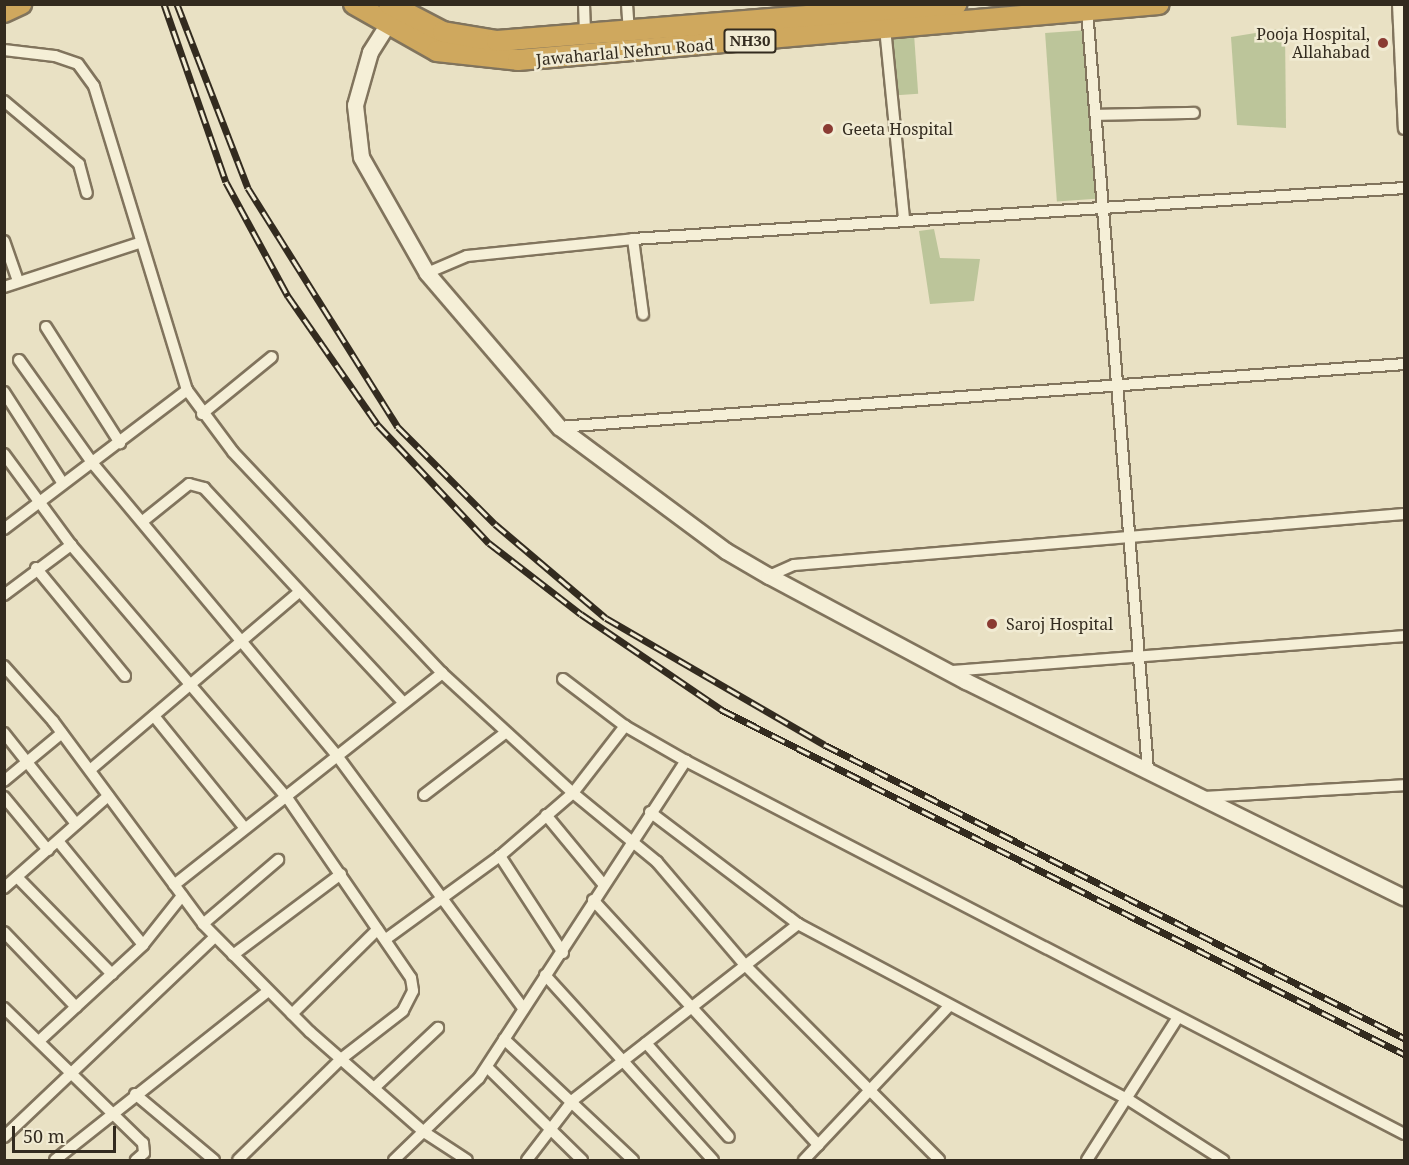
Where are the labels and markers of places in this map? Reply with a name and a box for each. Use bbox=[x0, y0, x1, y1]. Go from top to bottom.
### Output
place label: Pooja Hospital, Allahabad bbox=[1256, 24, 1370, 62]
marker: Pooja Hospital, Allahabad bbox=[1374, 34, 1392, 52]
place label: Geeta Hospital bbox=[842, 119, 953, 139]
marker: Geeta Hospital bbox=[819, 120, 837, 138]
place label: Saroj Hospital bbox=[1006, 614, 1113, 634]
marker: Saroj Hospital bbox=[983, 615, 1001, 633]

